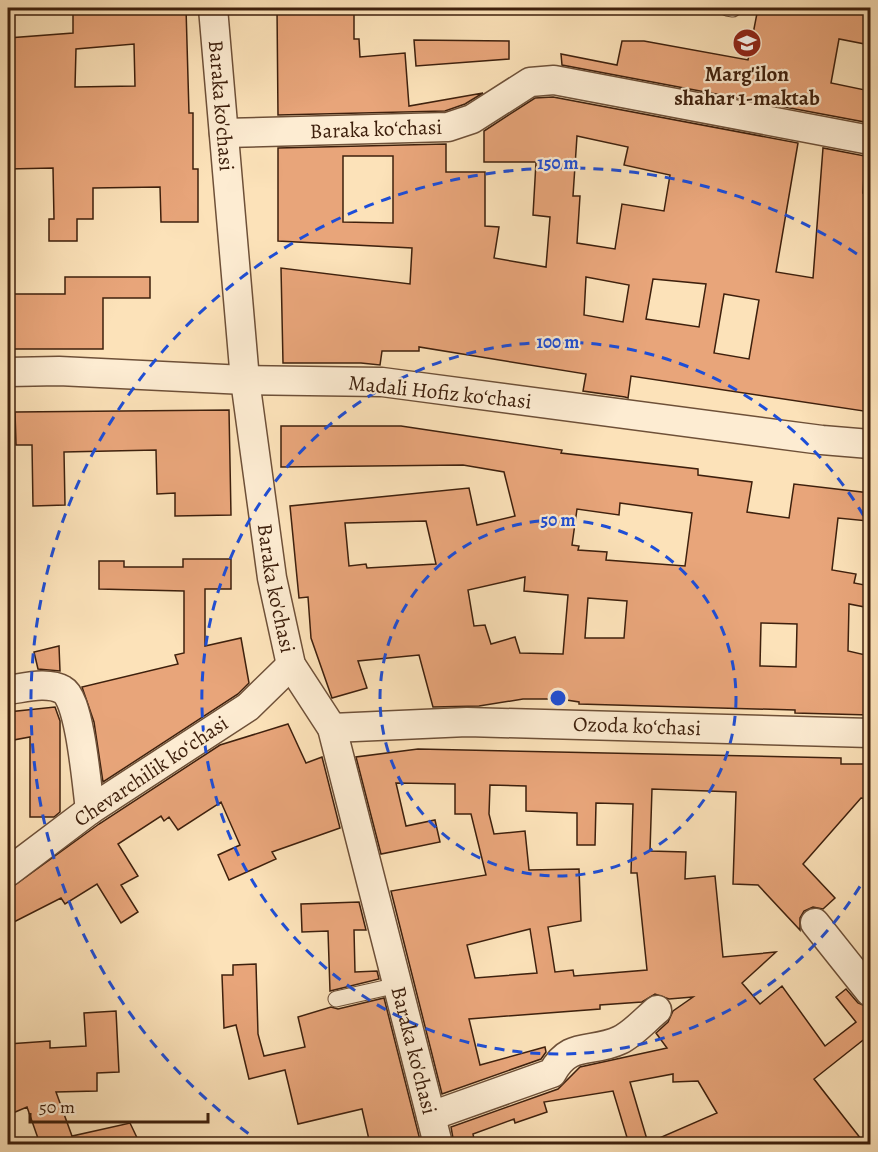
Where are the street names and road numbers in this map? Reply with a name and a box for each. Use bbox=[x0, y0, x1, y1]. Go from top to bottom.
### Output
street label: Baraka ko'chasi bbox=[202, 39, 241, 172]
street label: Baraka koʻchasi bbox=[309, 113, 443, 145]
street label: Madali Hofiz koʻchasi bbox=[347, 368, 533, 416]
street label: Baraka ko'chasi bbox=[251, 522, 302, 656]
street label: Chevarchilik koʻchasi bbox=[68, 709, 234, 833]
street label: Ozoda koʻchasi bbox=[572, 710, 702, 742]
street label: Baraka ko'chasi bbox=[384, 983, 444, 1117]

